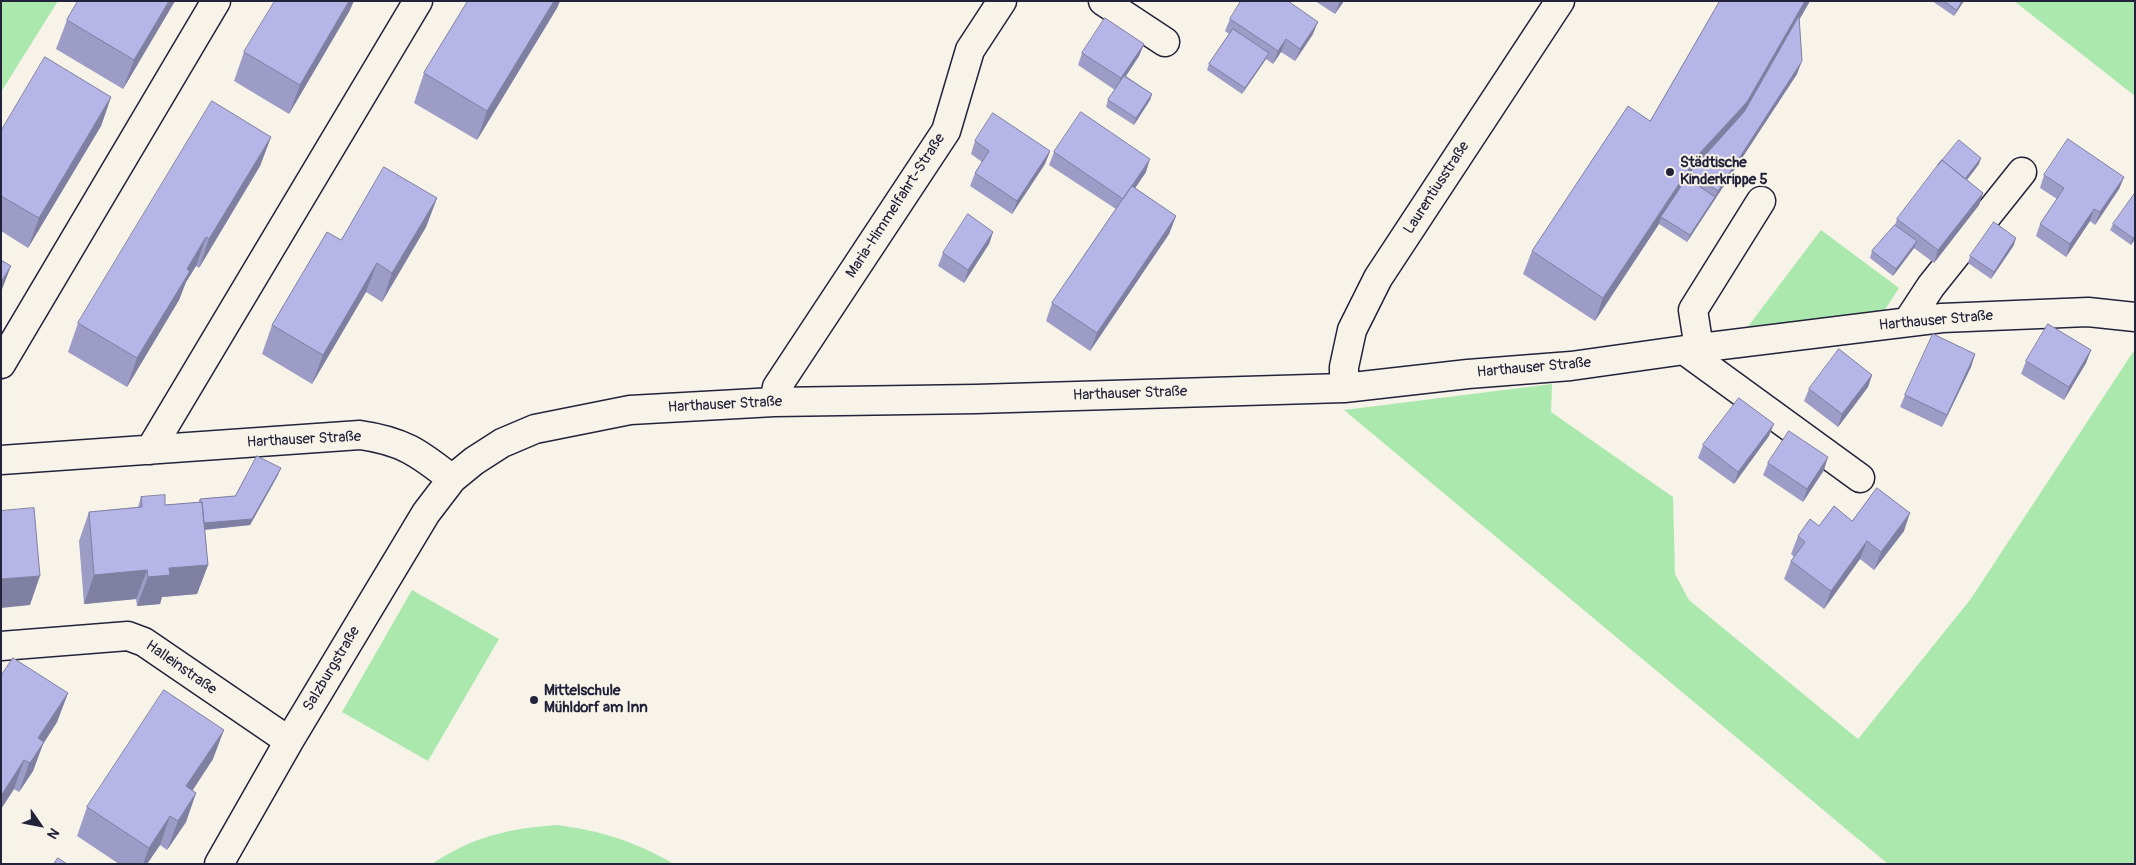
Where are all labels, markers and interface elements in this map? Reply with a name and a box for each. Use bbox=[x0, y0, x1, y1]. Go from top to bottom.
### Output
street label: Maria-Himmelfahrt-Straße bbox=[843, 130, 949, 282]
street label: Laurentiusstraße bbox=[1400, 138, 1474, 238]
place label: Städtische Kinderkrippe 5 bbox=[1680, 154, 1768, 189]
marker: Städtische Kinderkrippe 5 bbox=[1664, 166, 1676, 178]
street label: Harthauser Straße bbox=[1878, 307, 1994, 335]
street label: Harthauser Straße bbox=[1476, 354, 1592, 382]
street label: Harthauser Straße bbox=[1072, 383, 1188, 405]
street label: Harthauser Straße bbox=[667, 393, 783, 417]
street label: Harthauser Straße bbox=[246, 428, 362, 452]
street label: Salzburgstraße bbox=[300, 623, 364, 715]
street label: Halleinstraße bbox=[142, 637, 220, 699]
place label: Mittelschule Mühldorf am Inn bbox=[544, 682, 648, 717]
marker: Mittelschule Mühldorf am Inn bbox=[528, 694, 540, 706]
north arrow bbox=[15, 800, 65, 850]
text: N bbox=[43, 825, 63, 842]

